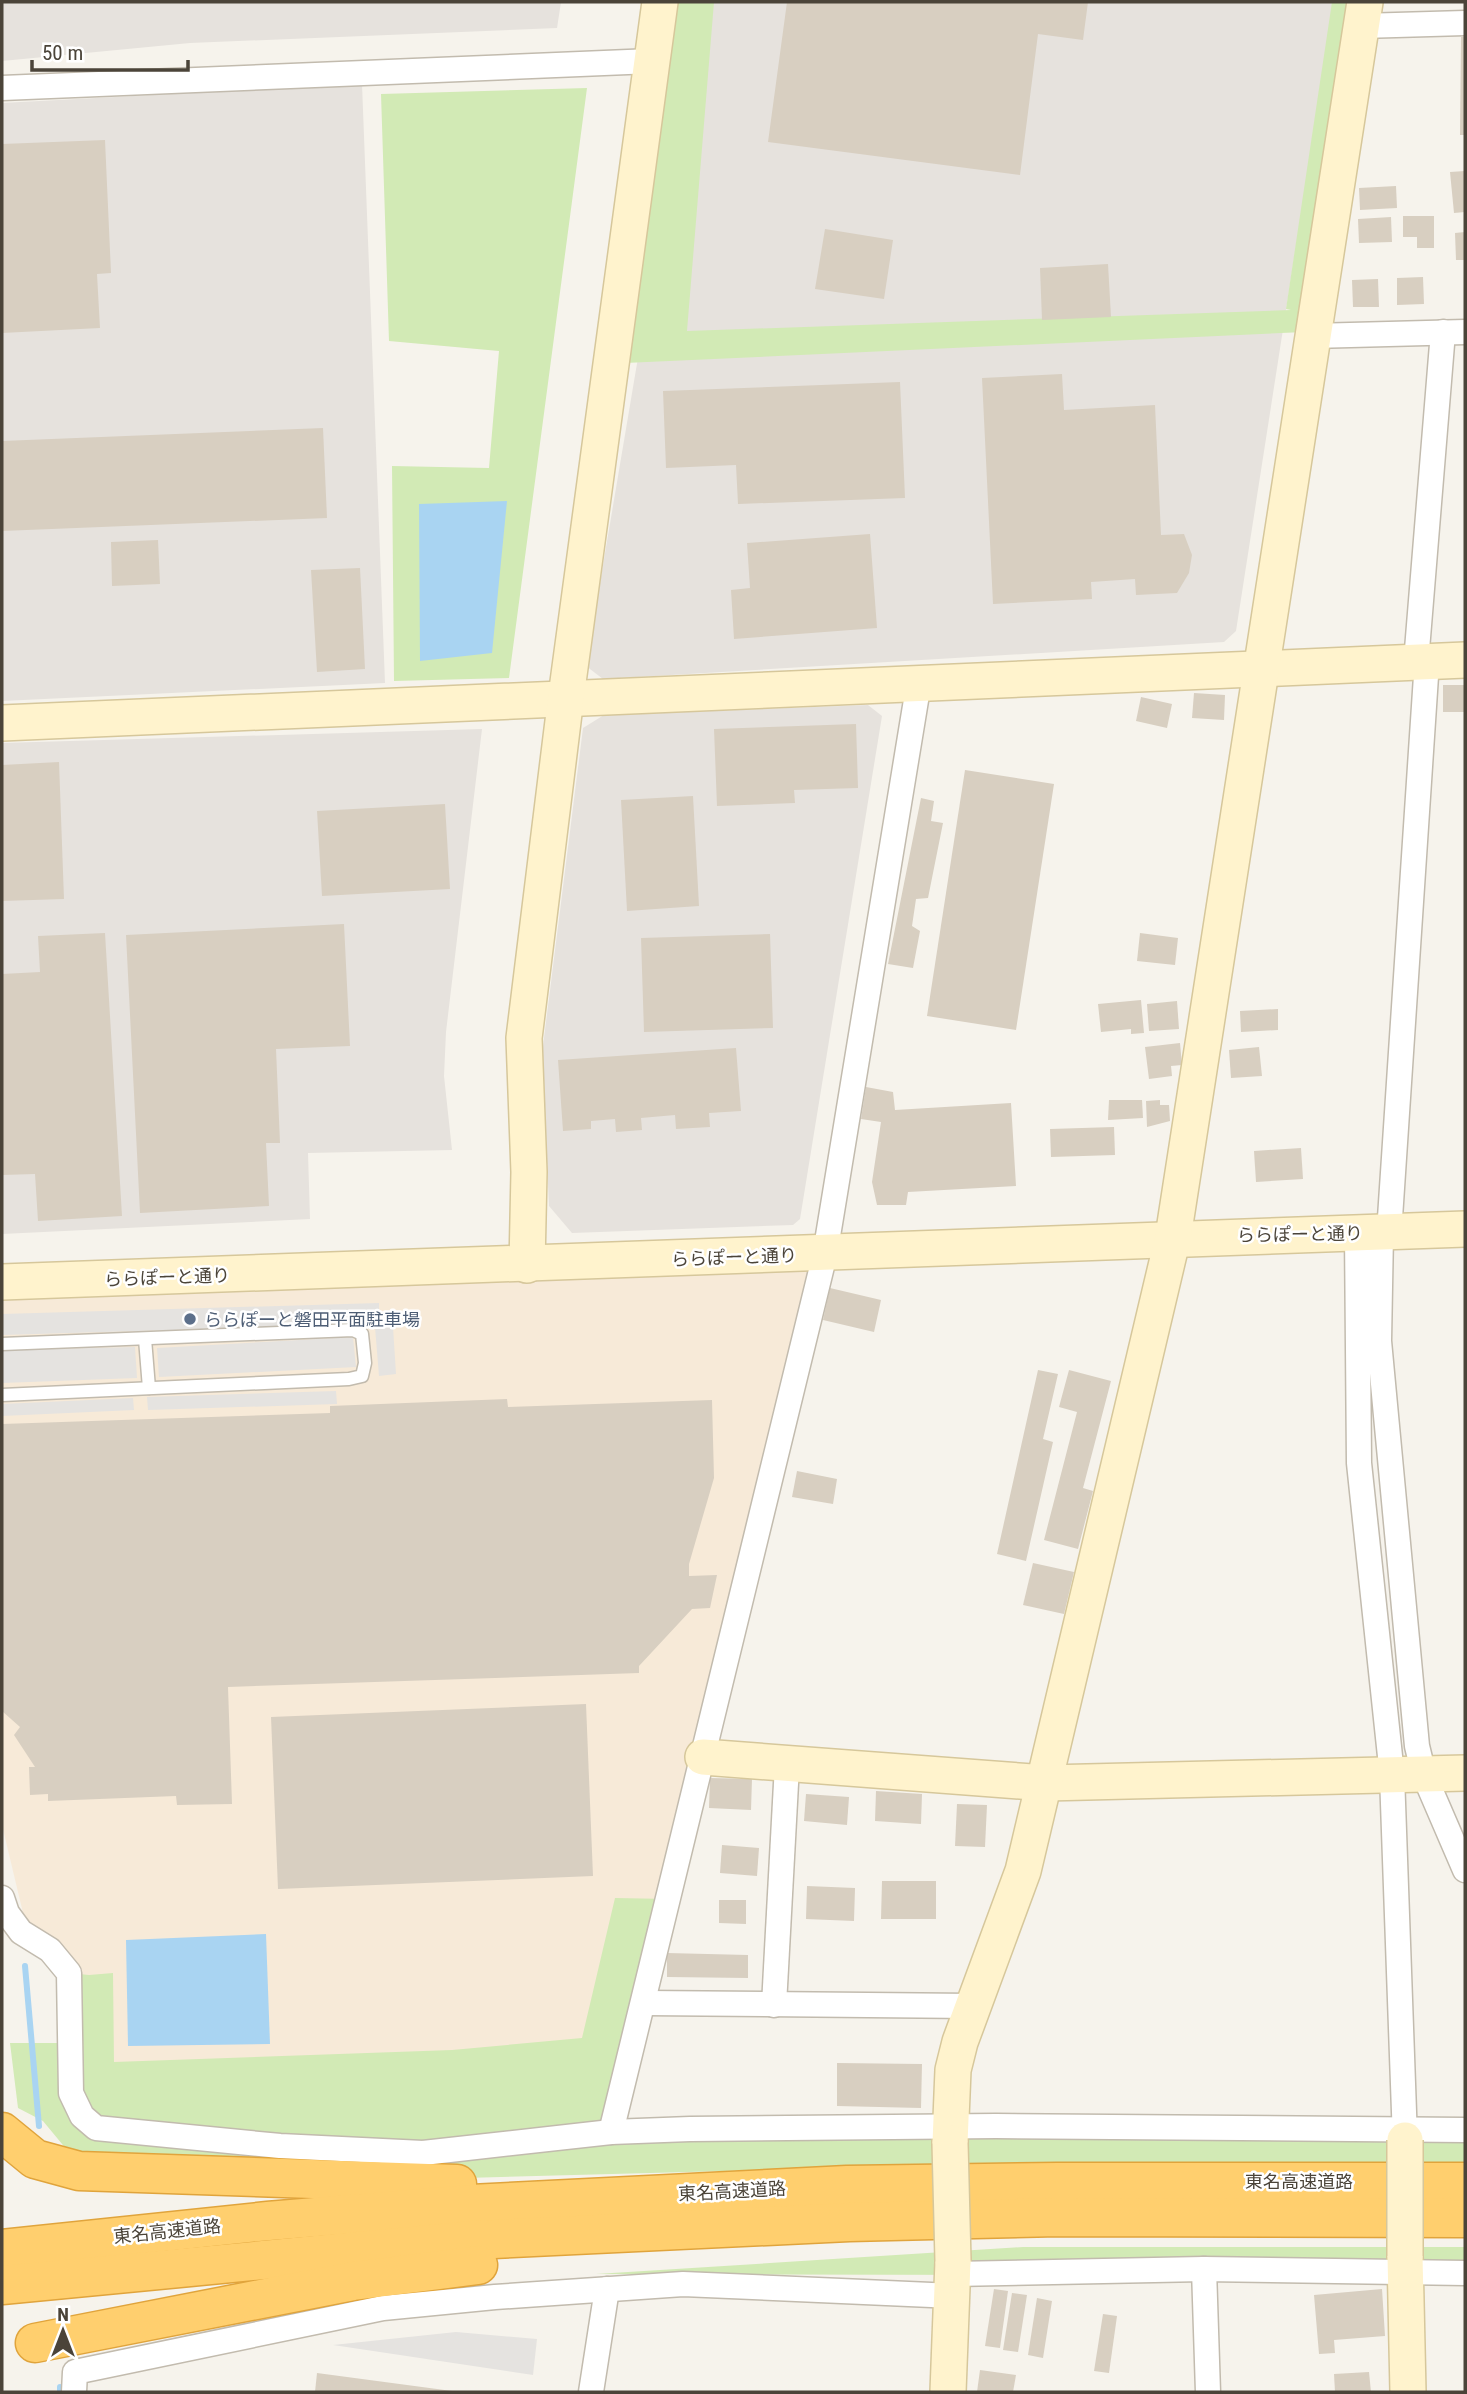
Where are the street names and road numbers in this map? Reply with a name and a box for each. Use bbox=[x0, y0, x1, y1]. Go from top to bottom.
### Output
street label: ららぽーと通り bbox=[1237, 1222, 1363, 1246]
street label: ららぽーと通り bbox=[671, 1244, 797, 1270]
street label: ららぽーと通り bbox=[104, 1264, 230, 1290]
street label: 東名高速道路 bbox=[1245, 2171, 1353, 2192]
street label: 東名高速道路 bbox=[678, 2178, 786, 2204]
street label: 東名高速道路 bbox=[112, 2215, 222, 2247]

